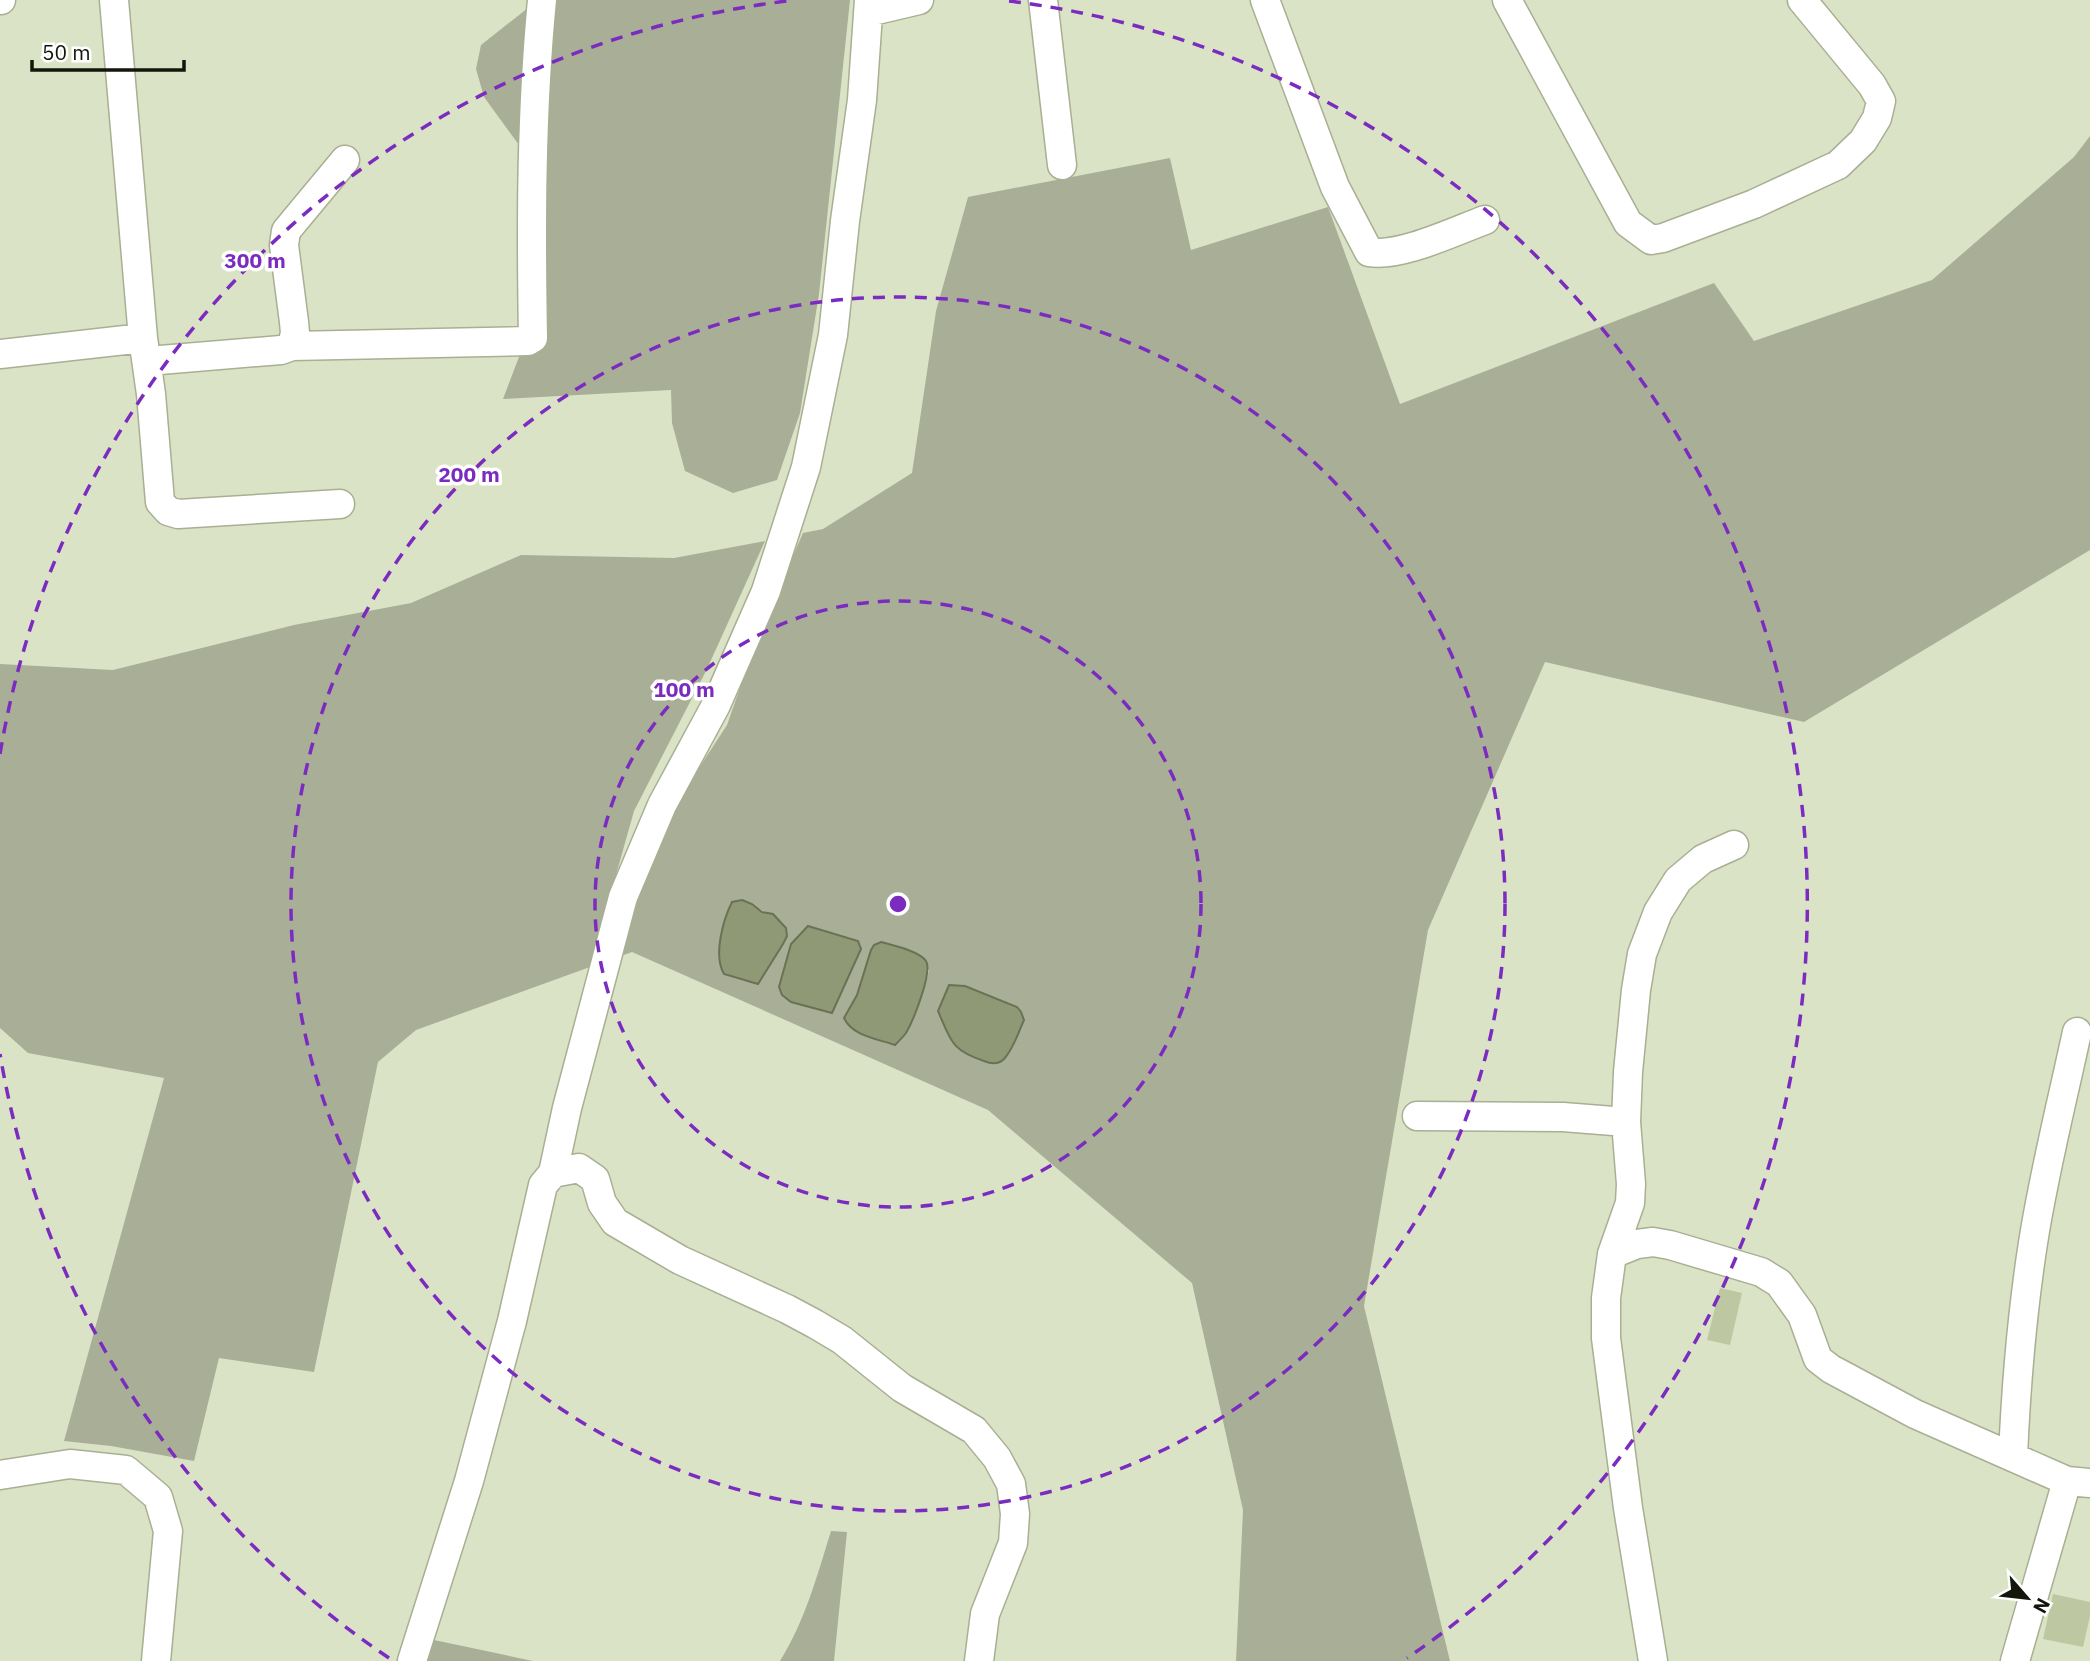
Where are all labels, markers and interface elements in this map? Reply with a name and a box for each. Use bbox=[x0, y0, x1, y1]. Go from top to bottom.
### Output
scale bar bbox=[32, 28, 184, 72]
text: 50 m bbox=[42, 38, 91, 66]
text: 300 m bbox=[224, 246, 286, 274]
text: 200 m bbox=[438, 460, 500, 488]
text: 100 m bbox=[653, 675, 715, 703]
centre of rings bbox=[886, 892, 910, 916]
north arrow bbox=[1992, 1563, 2062, 1633]
text: N bbox=[2028, 1594, 2056, 1618]

